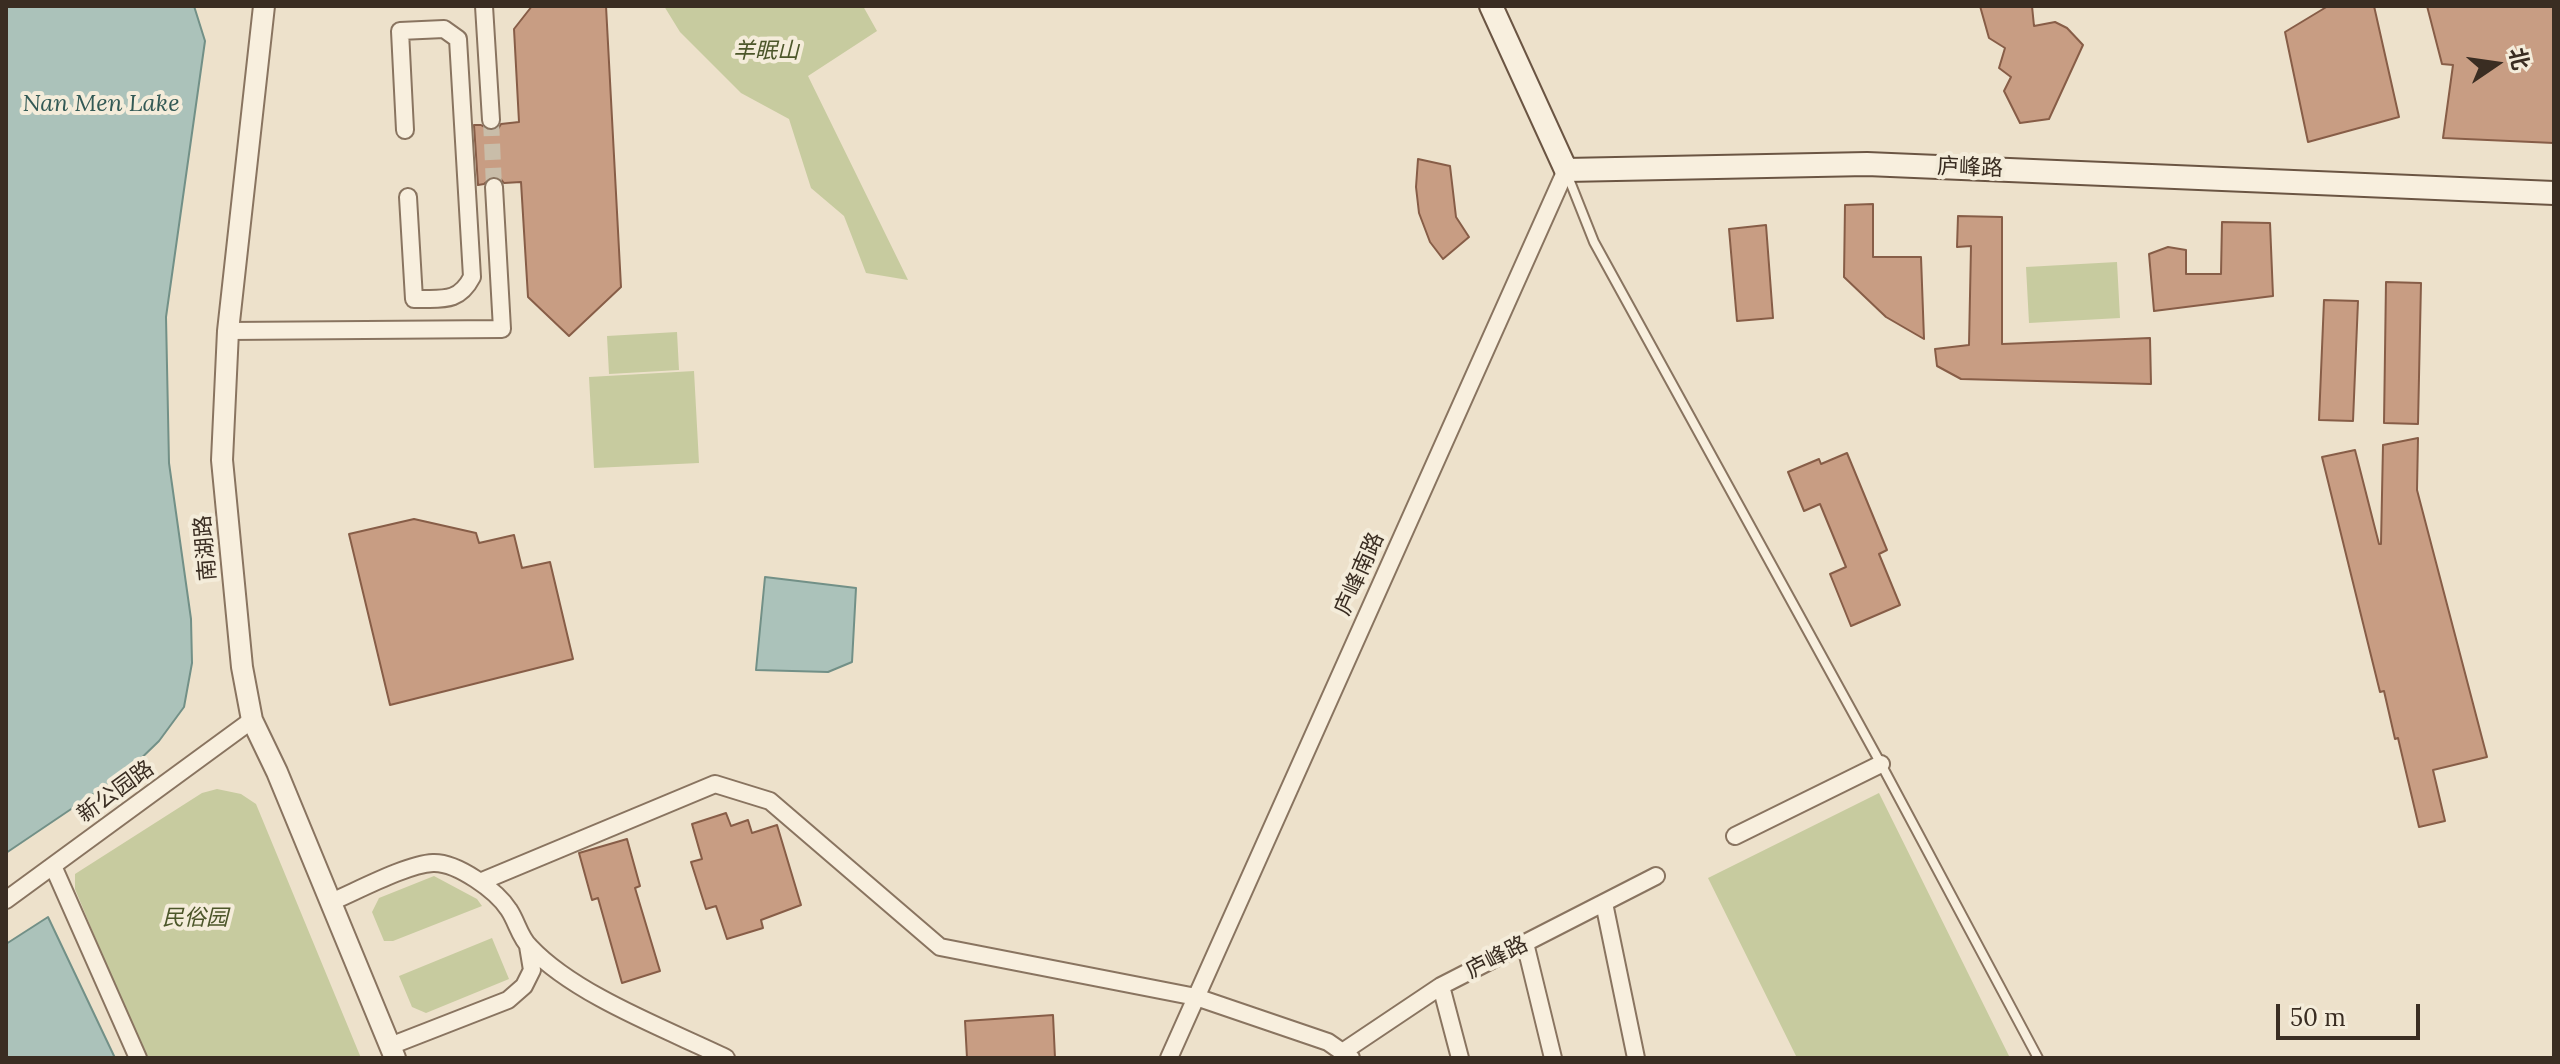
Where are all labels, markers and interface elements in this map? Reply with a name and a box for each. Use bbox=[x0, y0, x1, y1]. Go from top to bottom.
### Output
north arrow bbox=[2456, 24, 2536, 104]
park label: 羊眠山 bbox=[733, 39, 799, 65]
text: 北 bbox=[2503, 45, 2536, 72]
water label: Nan Men Lake bbox=[22, 90, 180, 118]
street label: 庐峰路 bbox=[1937, 154, 2003, 182]
street label: 南湖路 bbox=[190, 514, 222, 582]
street label: 庐峰南路 bbox=[1330, 528, 1390, 620]
street label: 新公园路 bbox=[73, 755, 159, 829]
park label: 民俗园 bbox=[162, 906, 228, 932]
street label: 庐峰路 bbox=[1462, 931, 1532, 985]
scale bar bbox=[2280, 988, 2424, 1038]
text: 50 m bbox=[2290, 1002, 2346, 1033]

